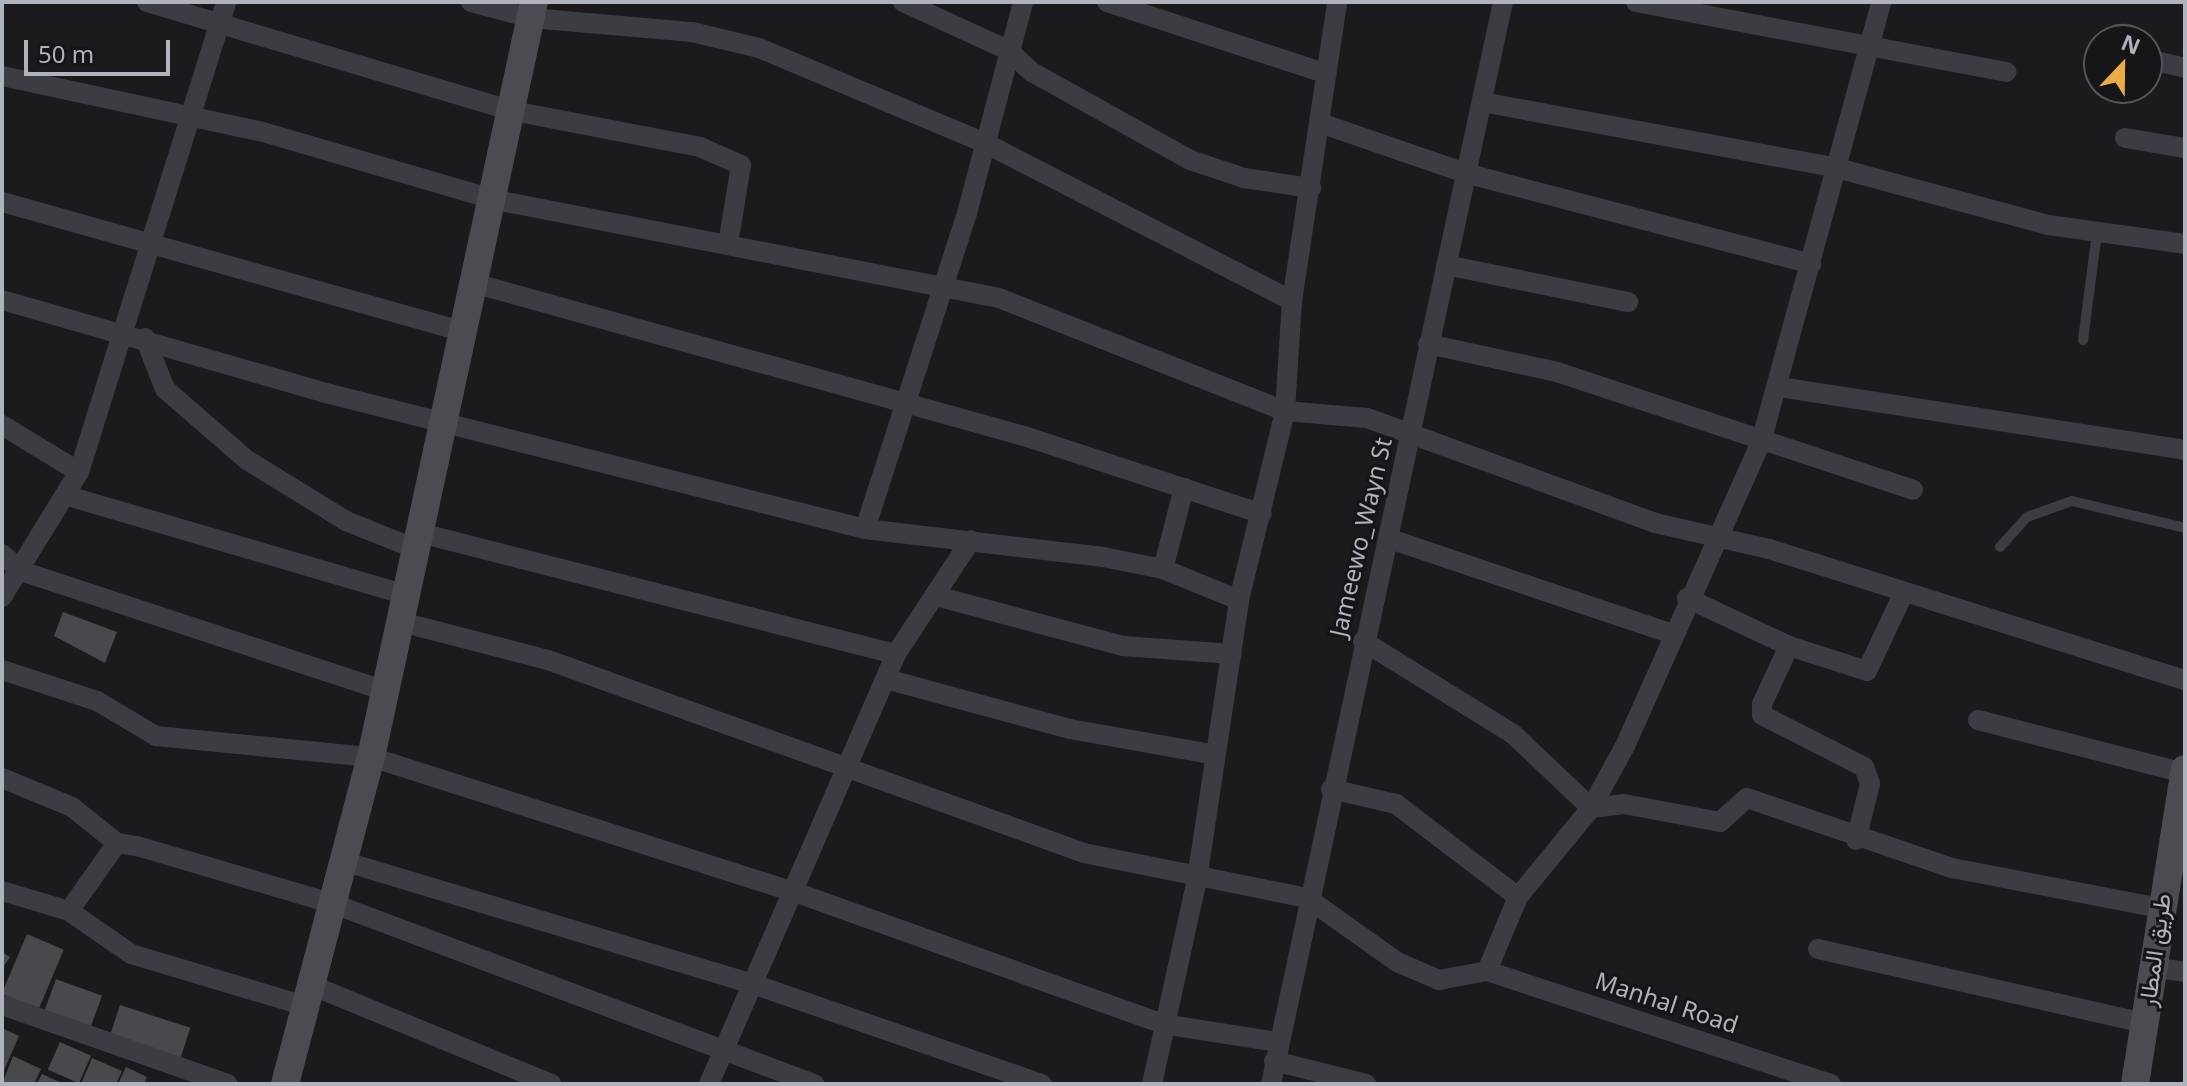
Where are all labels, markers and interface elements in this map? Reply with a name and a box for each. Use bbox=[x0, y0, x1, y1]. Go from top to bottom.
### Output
scale bar bbox=[28, 24, 174, 74]
north arrow bbox=[2083, 24, 2163, 104]
text: N bbox=[2117, 26, 2145, 61]
text: 50 m bbox=[38, 37, 94, 70]
street label: Jameewo_Wayn St bbox=[1323, 435, 1397, 639]
street label: طريق المطار bbox=[2132, 892, 2176, 1008]
street label: Manhal Road bbox=[1592, 965, 1742, 1039]

